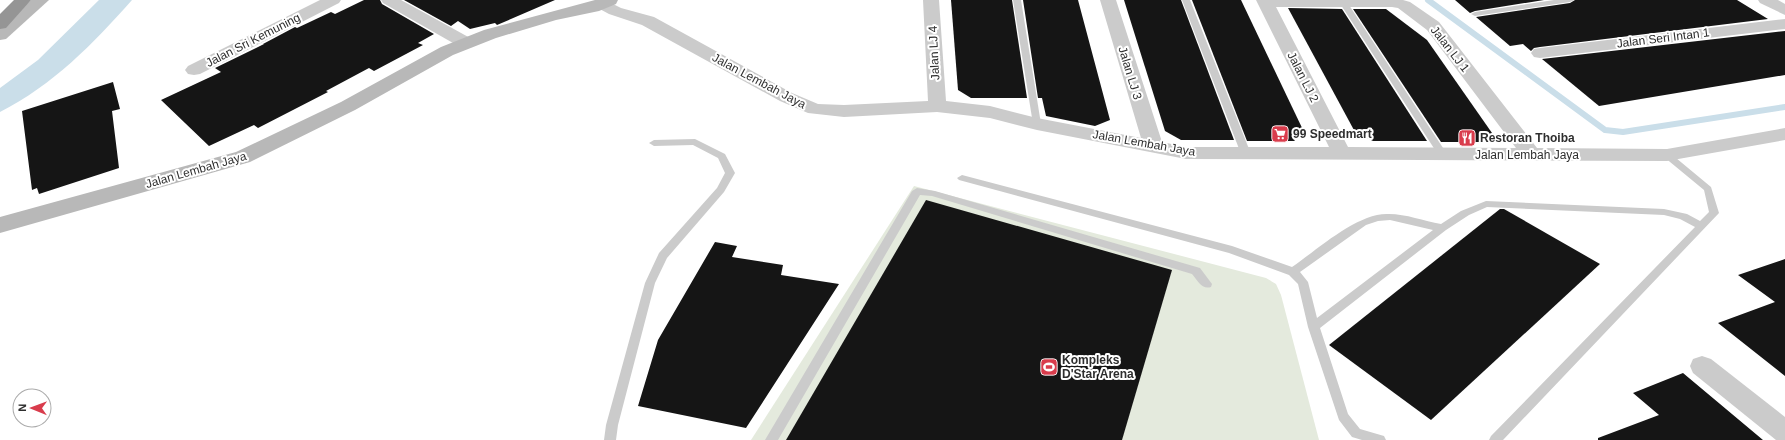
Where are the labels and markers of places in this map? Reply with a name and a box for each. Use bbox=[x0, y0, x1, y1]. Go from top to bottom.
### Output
supermarket icon: 99 Speedmart bbox=[1270, 124, 1290, 144]
place label: 99 Speedmart bbox=[1293, 127, 1372, 141]
restaurant icon: Restoran Thoiba bbox=[1457, 128, 1477, 148]
place label: Restoran Thoiba bbox=[1480, 131, 1575, 145]
place label: Kompleks D'Star Arena bbox=[1062, 353, 1134, 381]
sports icon: Kompleks D'Star Arena bbox=[1039, 357, 1059, 377]

